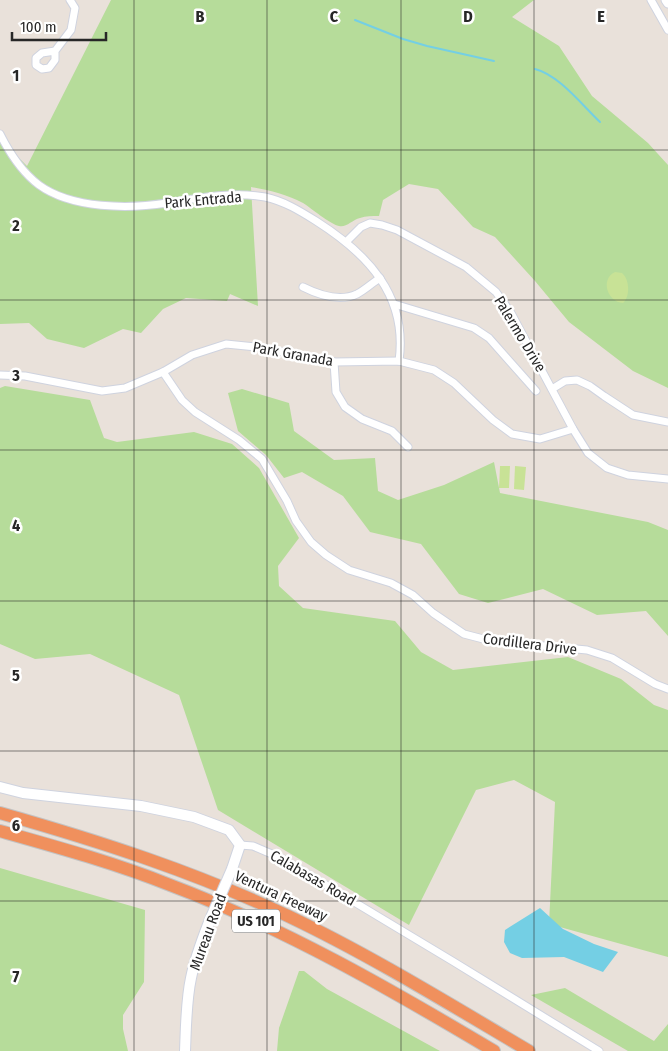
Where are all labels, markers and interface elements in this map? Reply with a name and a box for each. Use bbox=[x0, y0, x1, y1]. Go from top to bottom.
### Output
text: B bbox=[196, 7, 205, 26]
text: C bbox=[330, 7, 339, 26]
text: D bbox=[463, 7, 473, 26]
text: E bbox=[597, 7, 605, 26]
scale bar bbox=[12, 10, 106, 42]
text: 100 m bbox=[20, 18, 57, 36]
text: 1 bbox=[13, 66, 19, 85]
street label: Park Entrada bbox=[164, 188, 242, 212]
text: 2 bbox=[11, 216, 20, 235]
street label: Palermo Drive bbox=[490, 293, 550, 375]
street label: Park Granada bbox=[251, 338, 335, 370]
text: 3 bbox=[11, 366, 20, 385]
text: 4 bbox=[12, 516, 20, 535]
street label: Cordillera Drive bbox=[482, 629, 578, 659]
text: 5 bbox=[12, 666, 20, 685]
text: 6 bbox=[12, 816, 20, 835]
street label: Calabasas Road bbox=[267, 846, 359, 910]
street label: Ventura Freeway bbox=[232, 867, 330, 925]
street label: Mureau Road bbox=[186, 891, 230, 973]
road number: US 101 bbox=[232, 909, 280, 932]
text: 7 bbox=[13, 967, 20, 986]

